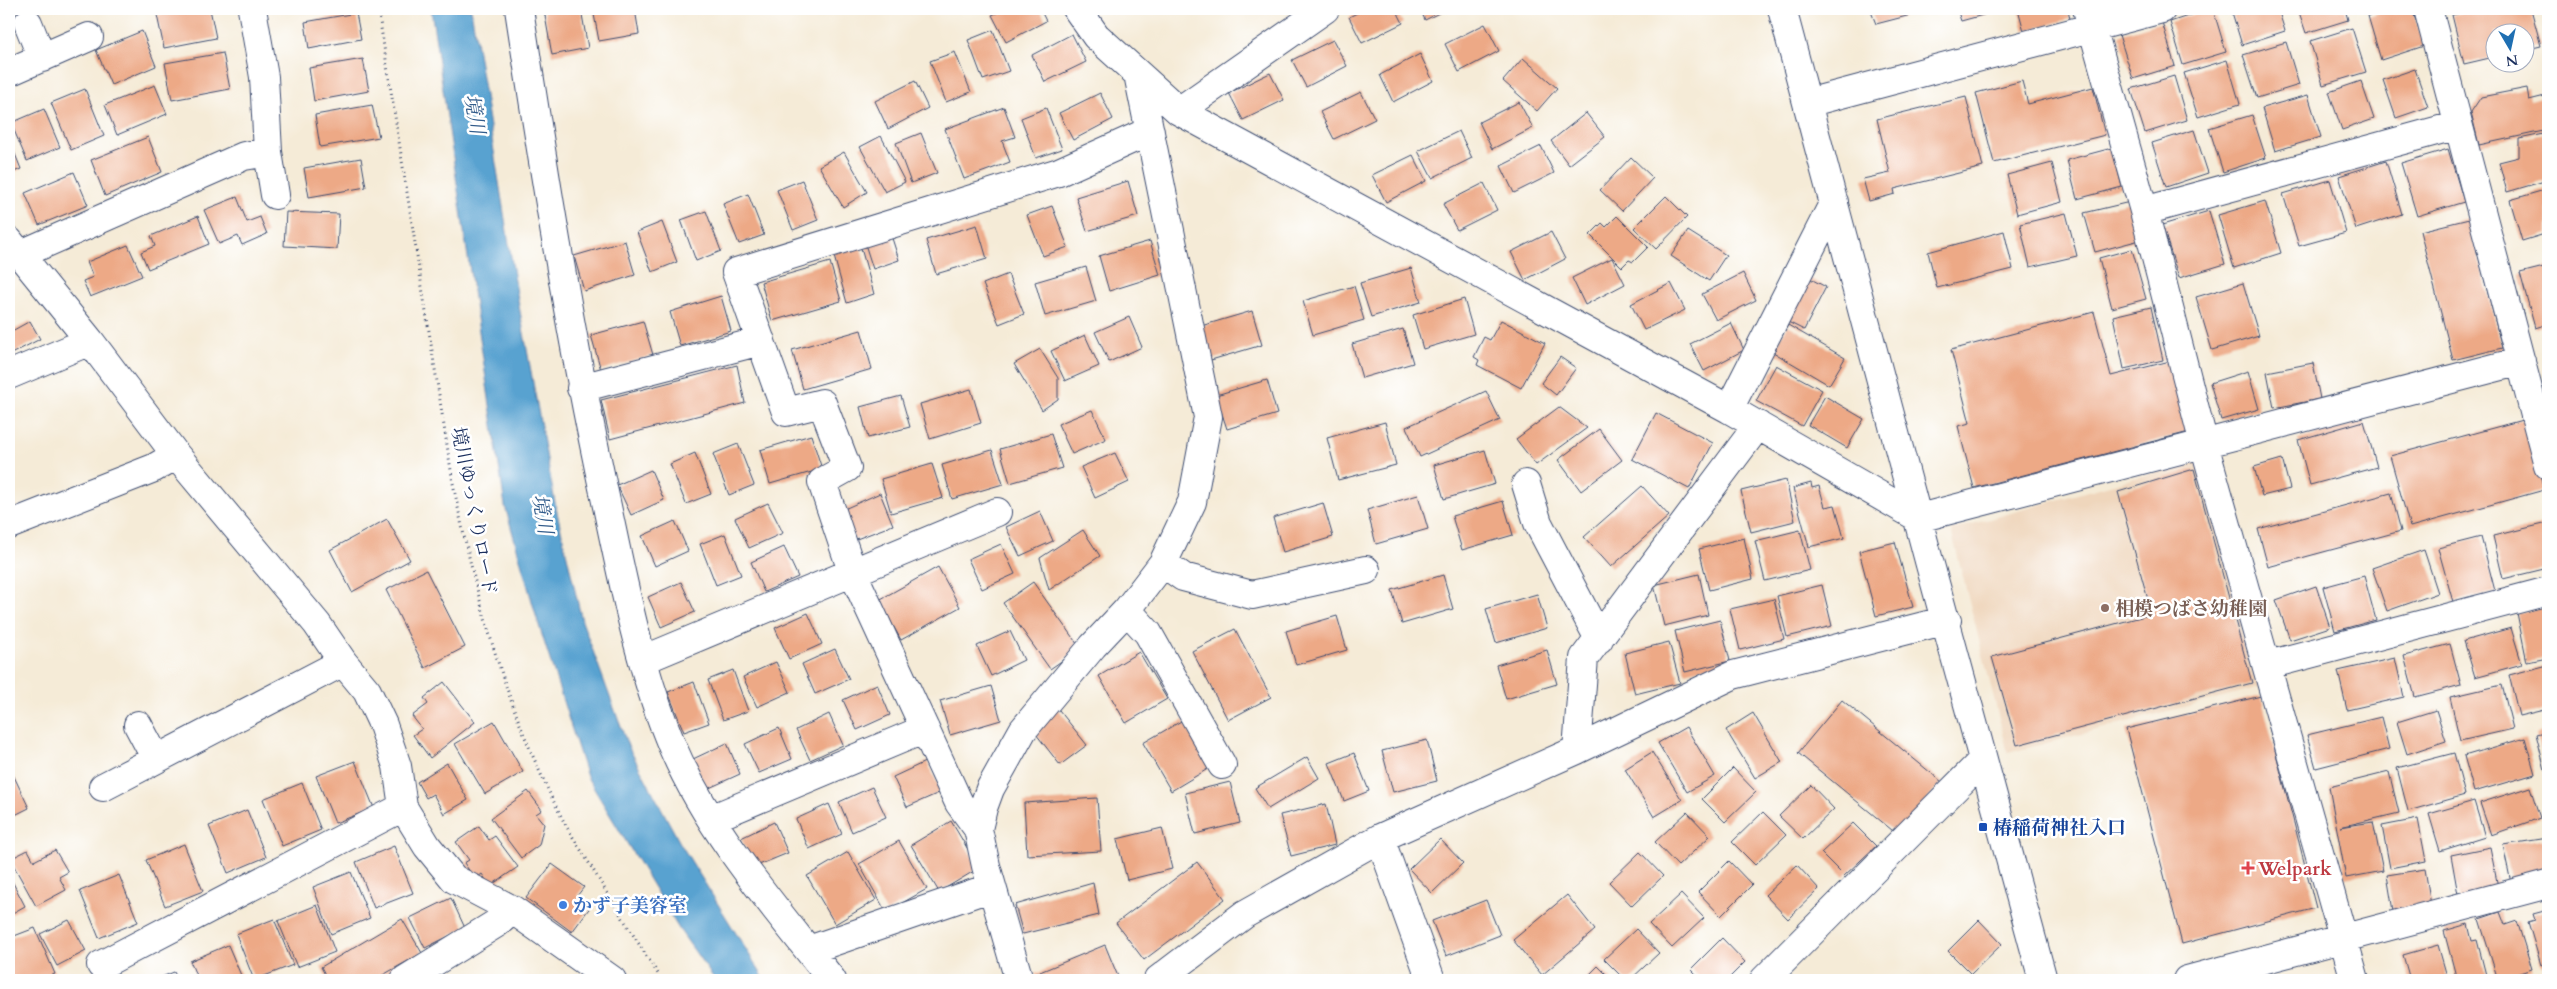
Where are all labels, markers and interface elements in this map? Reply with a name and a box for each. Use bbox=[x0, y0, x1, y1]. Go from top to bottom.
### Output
north arrow bbox=[2484, 22, 2534, 72]
text: N bbox=[2504, 50, 2519, 71]
water label: 境川 bbox=[458, 92, 492, 138]
street label: 境川ゆっくりロード bbox=[445, 425, 503, 598]
water label: 境川 bbox=[526, 492, 560, 538]
place label: 相模つばさ幼稚園 bbox=[2115, 596, 2267, 622]
marker: 相模つばさ幼稚園 bbox=[2099, 602, 2111, 614]
place label: 椿稲荷神社入口 bbox=[1993, 815, 2126, 841]
marker: 椿稲荷神社入口 bbox=[1977, 821, 1989, 833]
place label: Welpark bbox=[2257, 856, 2332, 882]
marker: Welpark bbox=[2242, 862, 2254, 874]
place label: かず子美容室 bbox=[573, 893, 687, 919]
marker: かず子美容室 bbox=[557, 899, 569, 911]

